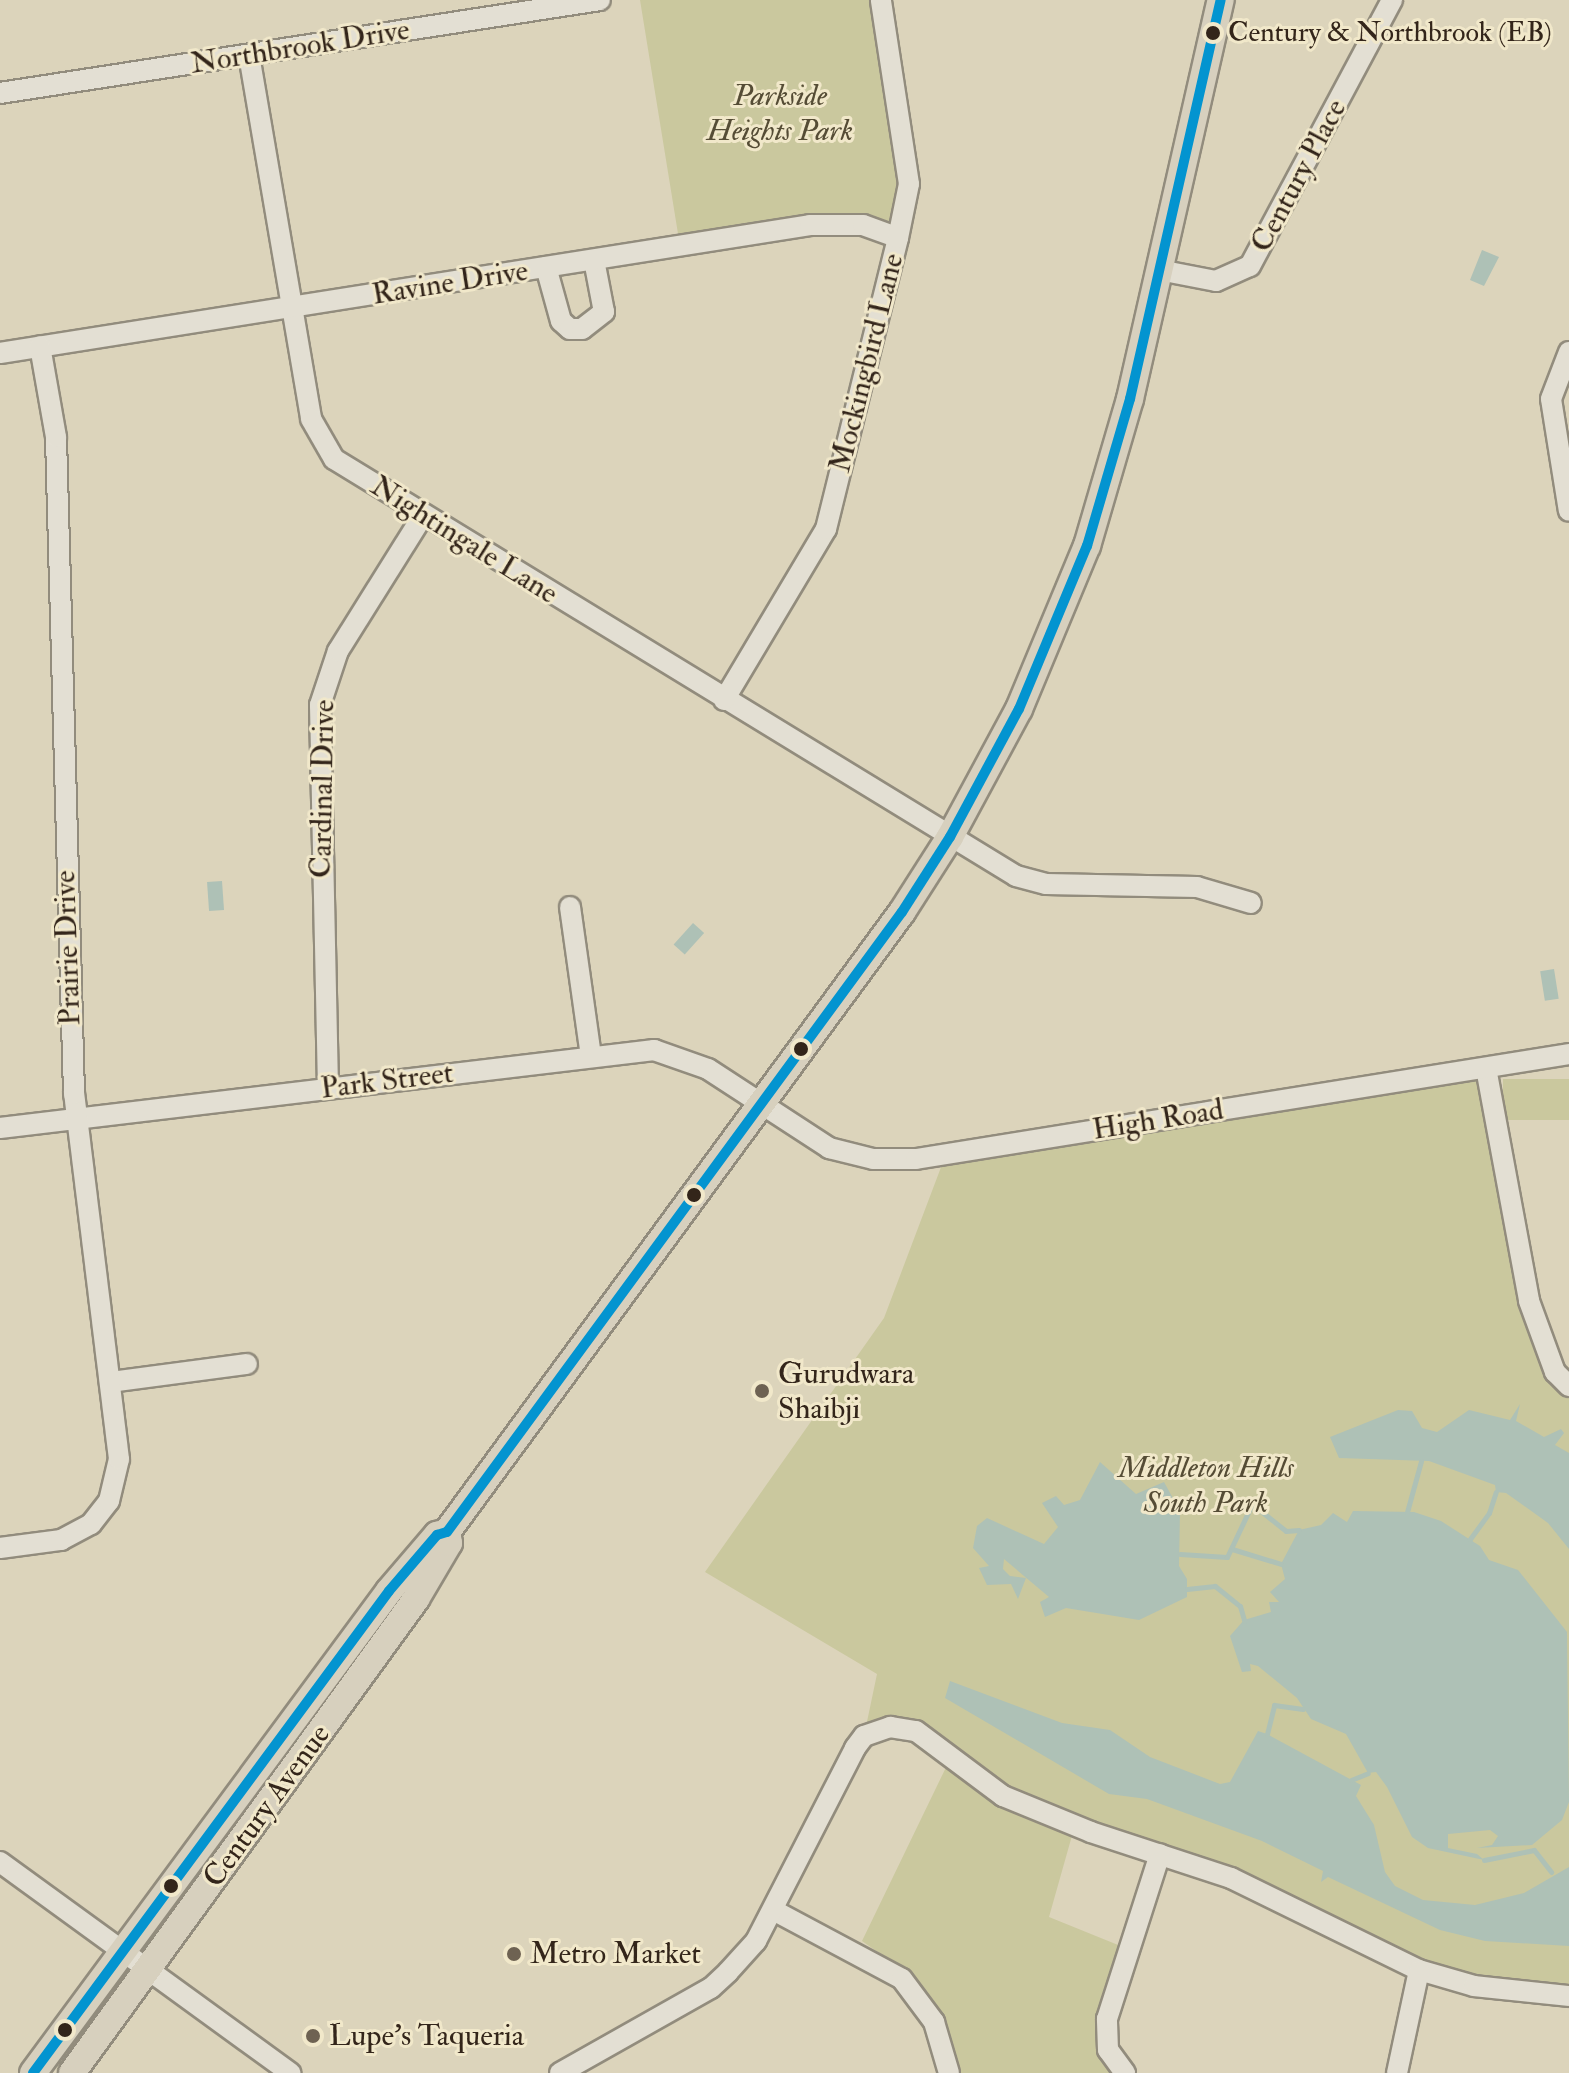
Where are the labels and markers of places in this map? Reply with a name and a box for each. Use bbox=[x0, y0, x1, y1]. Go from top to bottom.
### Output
place label: Century & Northbrook (EB) bbox=[1228, 16, 1552, 50]
marker: Century & Northbrook (EB) bbox=[1205, 25, 1221, 41]
unlabelled marker bbox=[793, 1041, 809, 1057]
unlabelled marker bbox=[686, 1187, 702, 1203]
place label: Gurudwara Shaibji bbox=[778, 1356, 914, 1426]
marker: Gurudwara Shaibji bbox=[753, 1382, 771, 1400]
unlabelled marker bbox=[163, 1878, 179, 1894]
place label: Metro Market bbox=[530, 1936, 701, 1972]
marker: Metro Market bbox=[505, 1945, 523, 1963]
place label: Lupe's Taqueria bbox=[329, 2018, 524, 2054]
unlabelled marker bbox=[57, 2022, 73, 2038]
marker: Lupe's Taqueria bbox=[304, 2027, 322, 2045]

